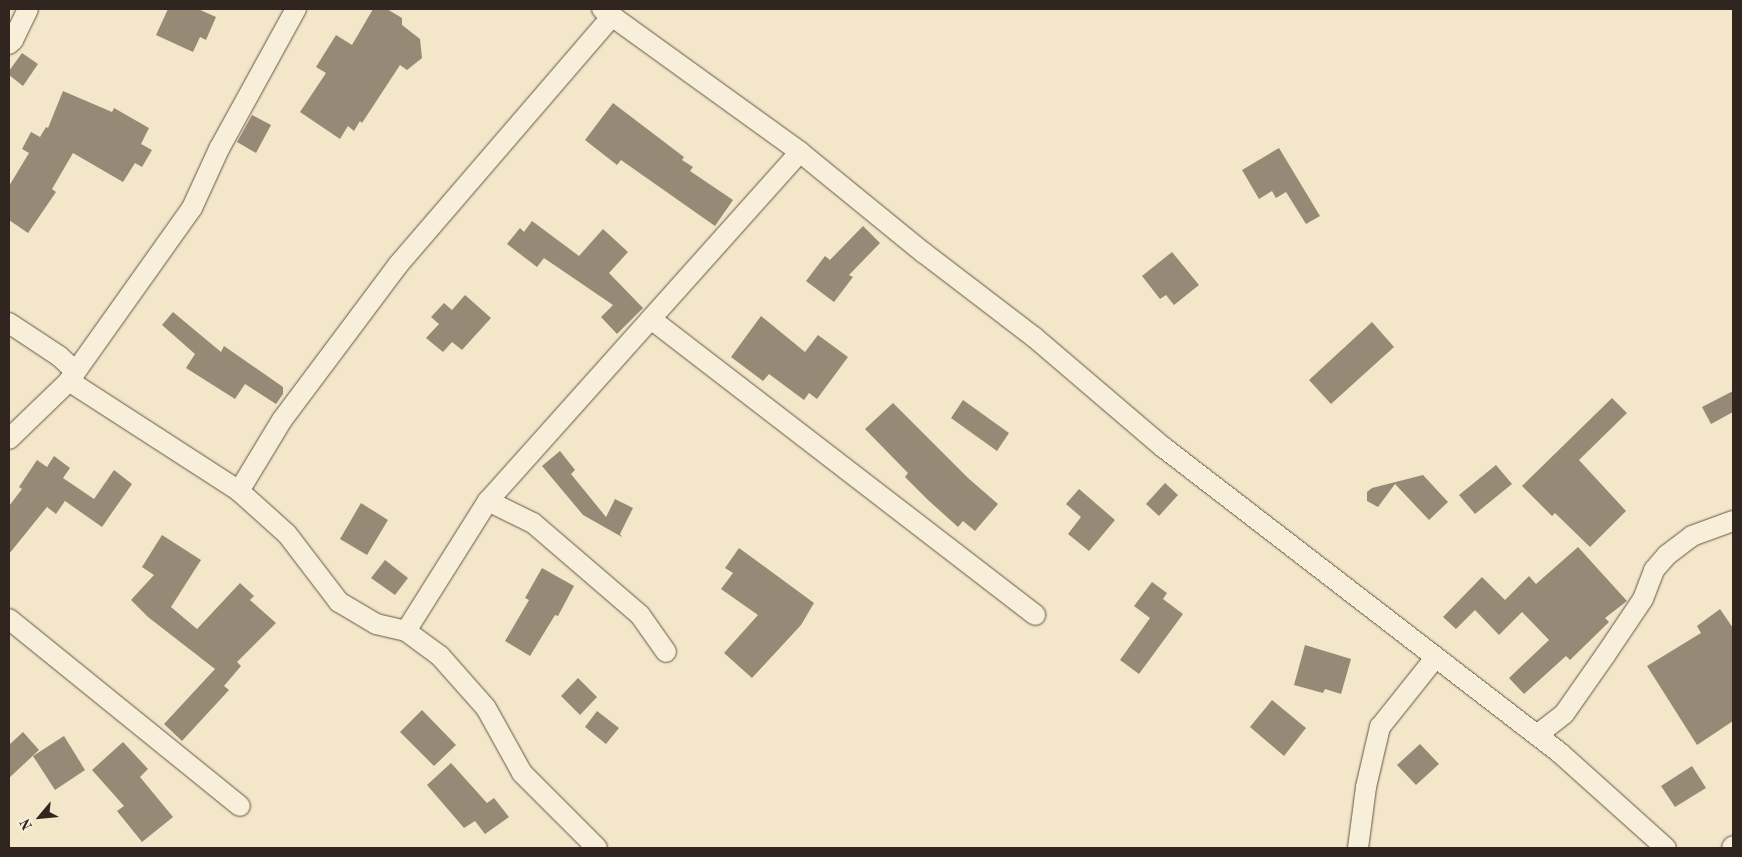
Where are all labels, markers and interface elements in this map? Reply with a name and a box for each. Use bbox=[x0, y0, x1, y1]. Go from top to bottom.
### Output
north arrow bbox=[15, 792, 65, 842]
text: N bbox=[18, 816, 35, 832]

